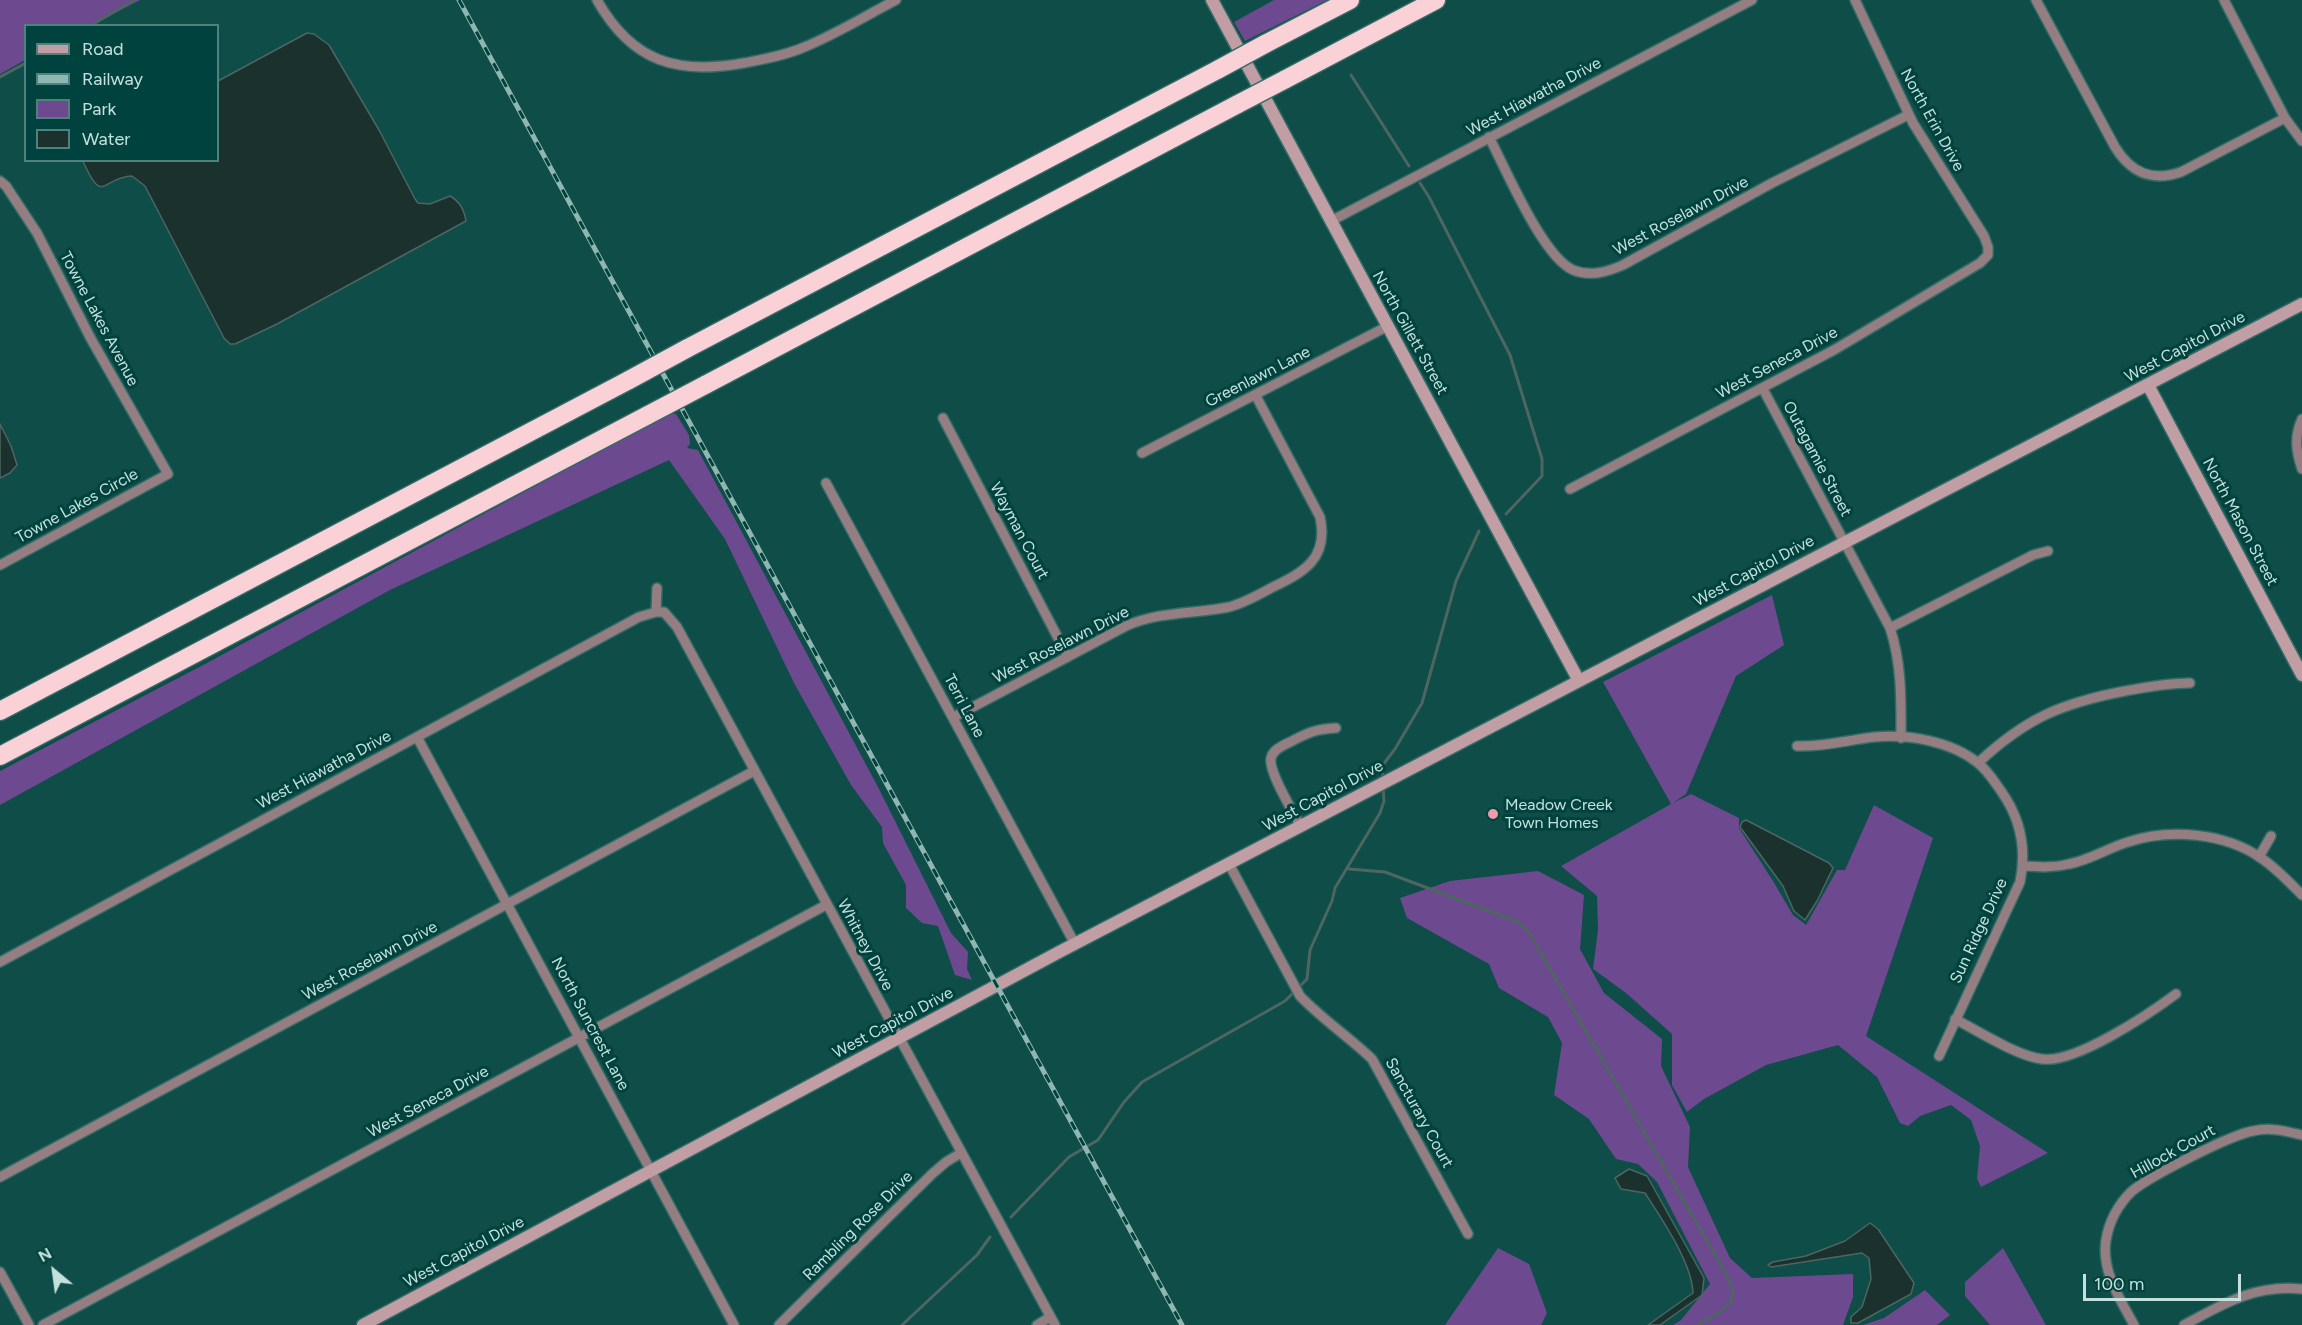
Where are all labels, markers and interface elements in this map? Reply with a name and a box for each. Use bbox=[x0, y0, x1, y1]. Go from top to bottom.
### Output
legend bbox=[24, 24, 219, 162]
text: Road bbox=[82, 38, 123, 60]
street label: West Hiawatha Drive bbox=[1464, 53, 1604, 141]
street label: North Erin Drive bbox=[1896, 65, 1968, 175]
text: Railway bbox=[82, 68, 143, 90]
text: Park bbox=[82, 98, 116, 120]
text: Water bbox=[82, 128, 130, 150]
street label: West Roselawn Drive bbox=[1610, 172, 1752, 260]
street label: Towne Lakes Avenue bbox=[55, 249, 143, 389]
street label: North Gillett Street bbox=[1368, 268, 1452, 398]
street label: West Capitol Drive bbox=[2122, 307, 2248, 387]
street label: West Seneca Drive bbox=[1713, 323, 1841, 403]
street label: Greenlawn Lane bbox=[1202, 342, 1314, 412]
street label: Outagamie Street bbox=[1779, 398, 1855, 520]
street label: North Mason Street bbox=[2198, 455, 2282, 589]
street label: Towne Lakes Circle bbox=[12, 464, 142, 548]
street label: Wayman Court bbox=[985, 479, 1053, 583]
street label: West Capitol Drive bbox=[1691, 531, 1817, 611]
street label: West Roselawn Drive bbox=[990, 602, 1132, 688]
street label: Terri Lane bbox=[939, 671, 989, 741]
street label: West Hiawatha Drive bbox=[254, 726, 394, 814]
street label: West Capitol Drive bbox=[1260, 756, 1386, 836]
place label: Meadow Creek Town Homes bbox=[1505, 795, 1613, 833]
marker: Meadow Creek Town Homes bbox=[1486, 807, 1500, 821]
street label: Sun Ridge Drive bbox=[1946, 875, 2012, 987]
street label: Whitney Drive bbox=[833, 896, 897, 994]
street label: West Roselawn Drive bbox=[299, 917, 441, 1005]
street label: North Suncrest Lane bbox=[547, 954, 633, 1094]
street label: West Capitol Drive bbox=[830, 983, 956, 1063]
street label: Sancturary Court bbox=[1381, 1055, 1457, 1171]
street label: West Seneca Drive bbox=[364, 1062, 492, 1142]
street label: Hillock Court bbox=[2127, 1121, 2219, 1183]
street label: Rambling Rose Drive bbox=[799, 1167, 917, 1285]
street label: West Capitol Drive bbox=[401, 1212, 527, 1292]
north arrow bbox=[24, 1241, 84, 1301]
text: N bbox=[35, 1244, 55, 1266]
scale bar bbox=[2086, 1262, 2244, 1300]
text: 100 m bbox=[2094, 1273, 2144, 1295]

